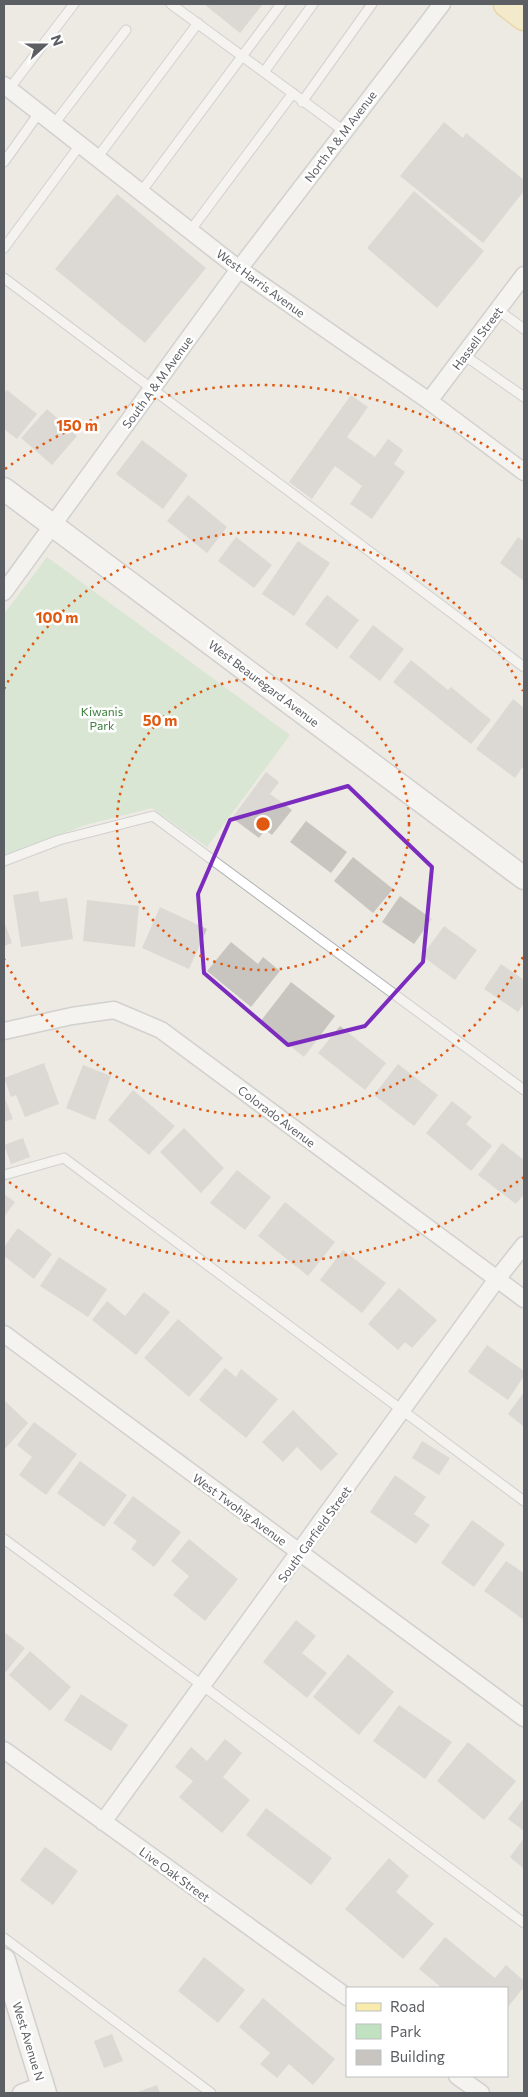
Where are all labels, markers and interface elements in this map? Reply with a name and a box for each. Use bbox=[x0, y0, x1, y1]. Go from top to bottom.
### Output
north arrow bbox=[20, 20, 70, 70]
text: N bbox=[48, 32, 67, 48]
street label: North A & M Avenue bbox=[301, 88, 379, 184]
street label: West Harris Avenue bbox=[214, 246, 308, 320]
street label: Hassell Street bbox=[449, 304, 505, 372]
street label: South A & M Avenue bbox=[119, 333, 195, 431]
text: 150 m bbox=[56, 416, 98, 434]
text: 100 m bbox=[36, 608, 78, 626]
street label: West Beauregard Avenue bbox=[206, 637, 322, 729]
park label: Kiwanis Park bbox=[81, 704, 123, 732]
text: 50 m bbox=[143, 711, 177, 729]
centre of rings bbox=[254, 815, 272, 833]
street label: Colorado Avenue bbox=[236, 1082, 318, 1150]
street label: West Twohig Avenue bbox=[190, 1470, 290, 1548]
street label: South Garfield Street bbox=[274, 1483, 354, 1585]
street label: Live Oak Street bbox=[137, 1844, 213, 1904]
legend bbox=[346, 1987, 508, 2077]
text: Road bbox=[390, 1997, 425, 2015]
street label: West Avenue N bbox=[10, 2000, 48, 2082]
text: Park bbox=[390, 2022, 421, 2040]
text: Building bbox=[390, 2047, 445, 2065]

